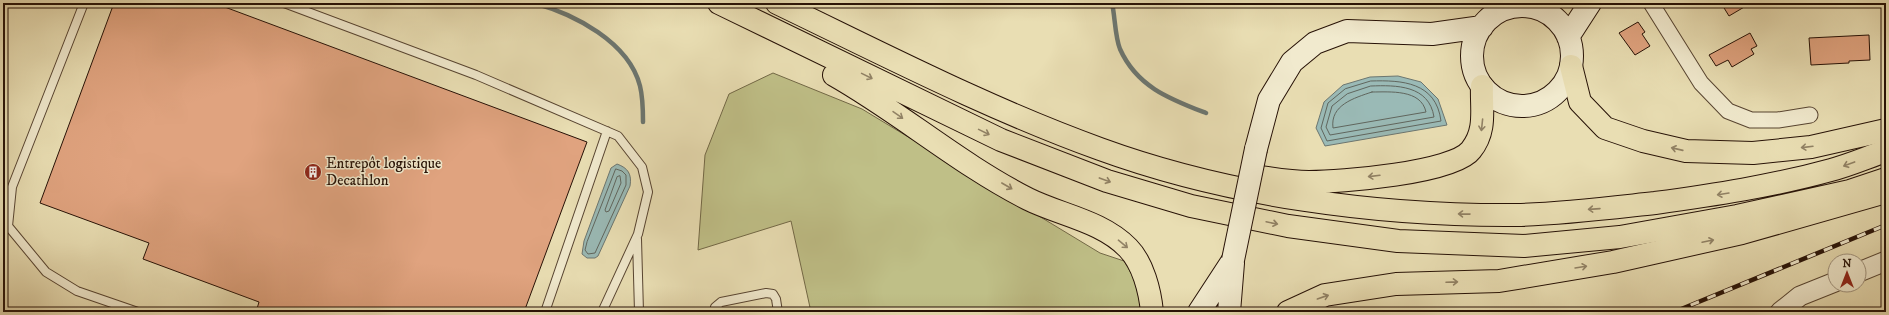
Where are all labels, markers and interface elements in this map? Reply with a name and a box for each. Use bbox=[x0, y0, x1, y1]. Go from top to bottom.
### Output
one-way arrow bbox=[861, 73, 873, 80]
one-way arrow bbox=[893, 111, 904, 119]
one-way arrow bbox=[1478, 118, 1486, 131]
one-way arrow bbox=[978, 129, 990, 136]
one-way arrow bbox=[1801, 143, 1814, 151]
one-way arrow bbox=[1671, 145, 1684, 152]
place label: Entrepôt logistique Decathlon bbox=[326, 154, 441, 190]
one-way arrow bbox=[1843, 161, 1856, 168]
building icon: Entrepôt logistique Decathlon bbox=[303, 162, 323, 182]
one-way arrow bbox=[1368, 172, 1381, 180]
one-way arrow bbox=[1099, 176, 1111, 184]
one-way arrow bbox=[1001, 183, 1013, 191]
one-way arrow bbox=[1717, 190, 1730, 198]
one-way arrow bbox=[1588, 206, 1601, 213]
one-way arrow bbox=[1458, 210, 1471, 217]
one-way arrow bbox=[1265, 219, 1278, 227]
one-way arrow bbox=[1701, 236, 1714, 244]
one-way arrow bbox=[1117, 239, 1128, 248]
north arrow bbox=[1827, 253, 1867, 293]
text: N bbox=[1842, 257, 1852, 271]
one-way arrow bbox=[1574, 263, 1587, 271]
one-way arrow bbox=[1445, 279, 1458, 286]
one-way arrow bbox=[1317, 292, 1329, 300]

